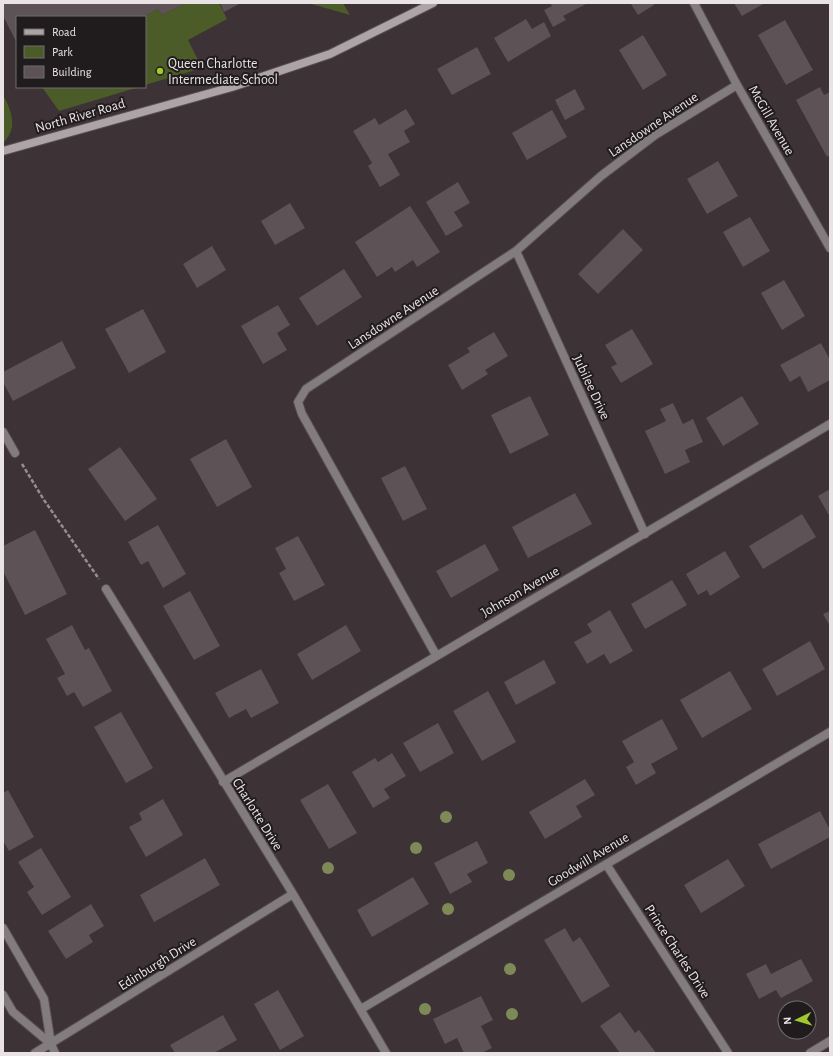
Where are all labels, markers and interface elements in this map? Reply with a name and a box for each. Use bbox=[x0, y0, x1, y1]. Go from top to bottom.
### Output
legend bbox=[16, 16, 146, 88]
text: Road bbox=[52, 26, 76, 38]
text: Park bbox=[52, 46, 73, 58]
place label: Queen Charlotte Intermediate School bbox=[168, 57, 278, 87]
text: Building bbox=[52, 66, 92, 78]
marker: Queen Charlotte Intermediate School bbox=[155, 66, 165, 76]
street label: McGill Avenue bbox=[746, 83, 797, 158]
street label: Lansdowne Avenue bbox=[606, 90, 701, 160]
street label: North River Road bbox=[34, 96, 127, 135]
street label: Lansdowne Avenue bbox=[346, 283, 441, 352]
street label: Jubilee Drive bbox=[570, 353, 612, 422]
street label: Johnson Avenue bbox=[479, 564, 562, 620]
street label: Charlotte Drive bbox=[229, 776, 285, 853]
street label: Goodwill Avenue bbox=[545, 830, 632, 890]
street label: Prince Charles Drive bbox=[642, 902, 713, 1001]
street label: Edinburgh Drive bbox=[116, 934, 199, 993]
north arrow bbox=[777, 1000, 817, 1040]
text: N bbox=[782, 1017, 793, 1025]

